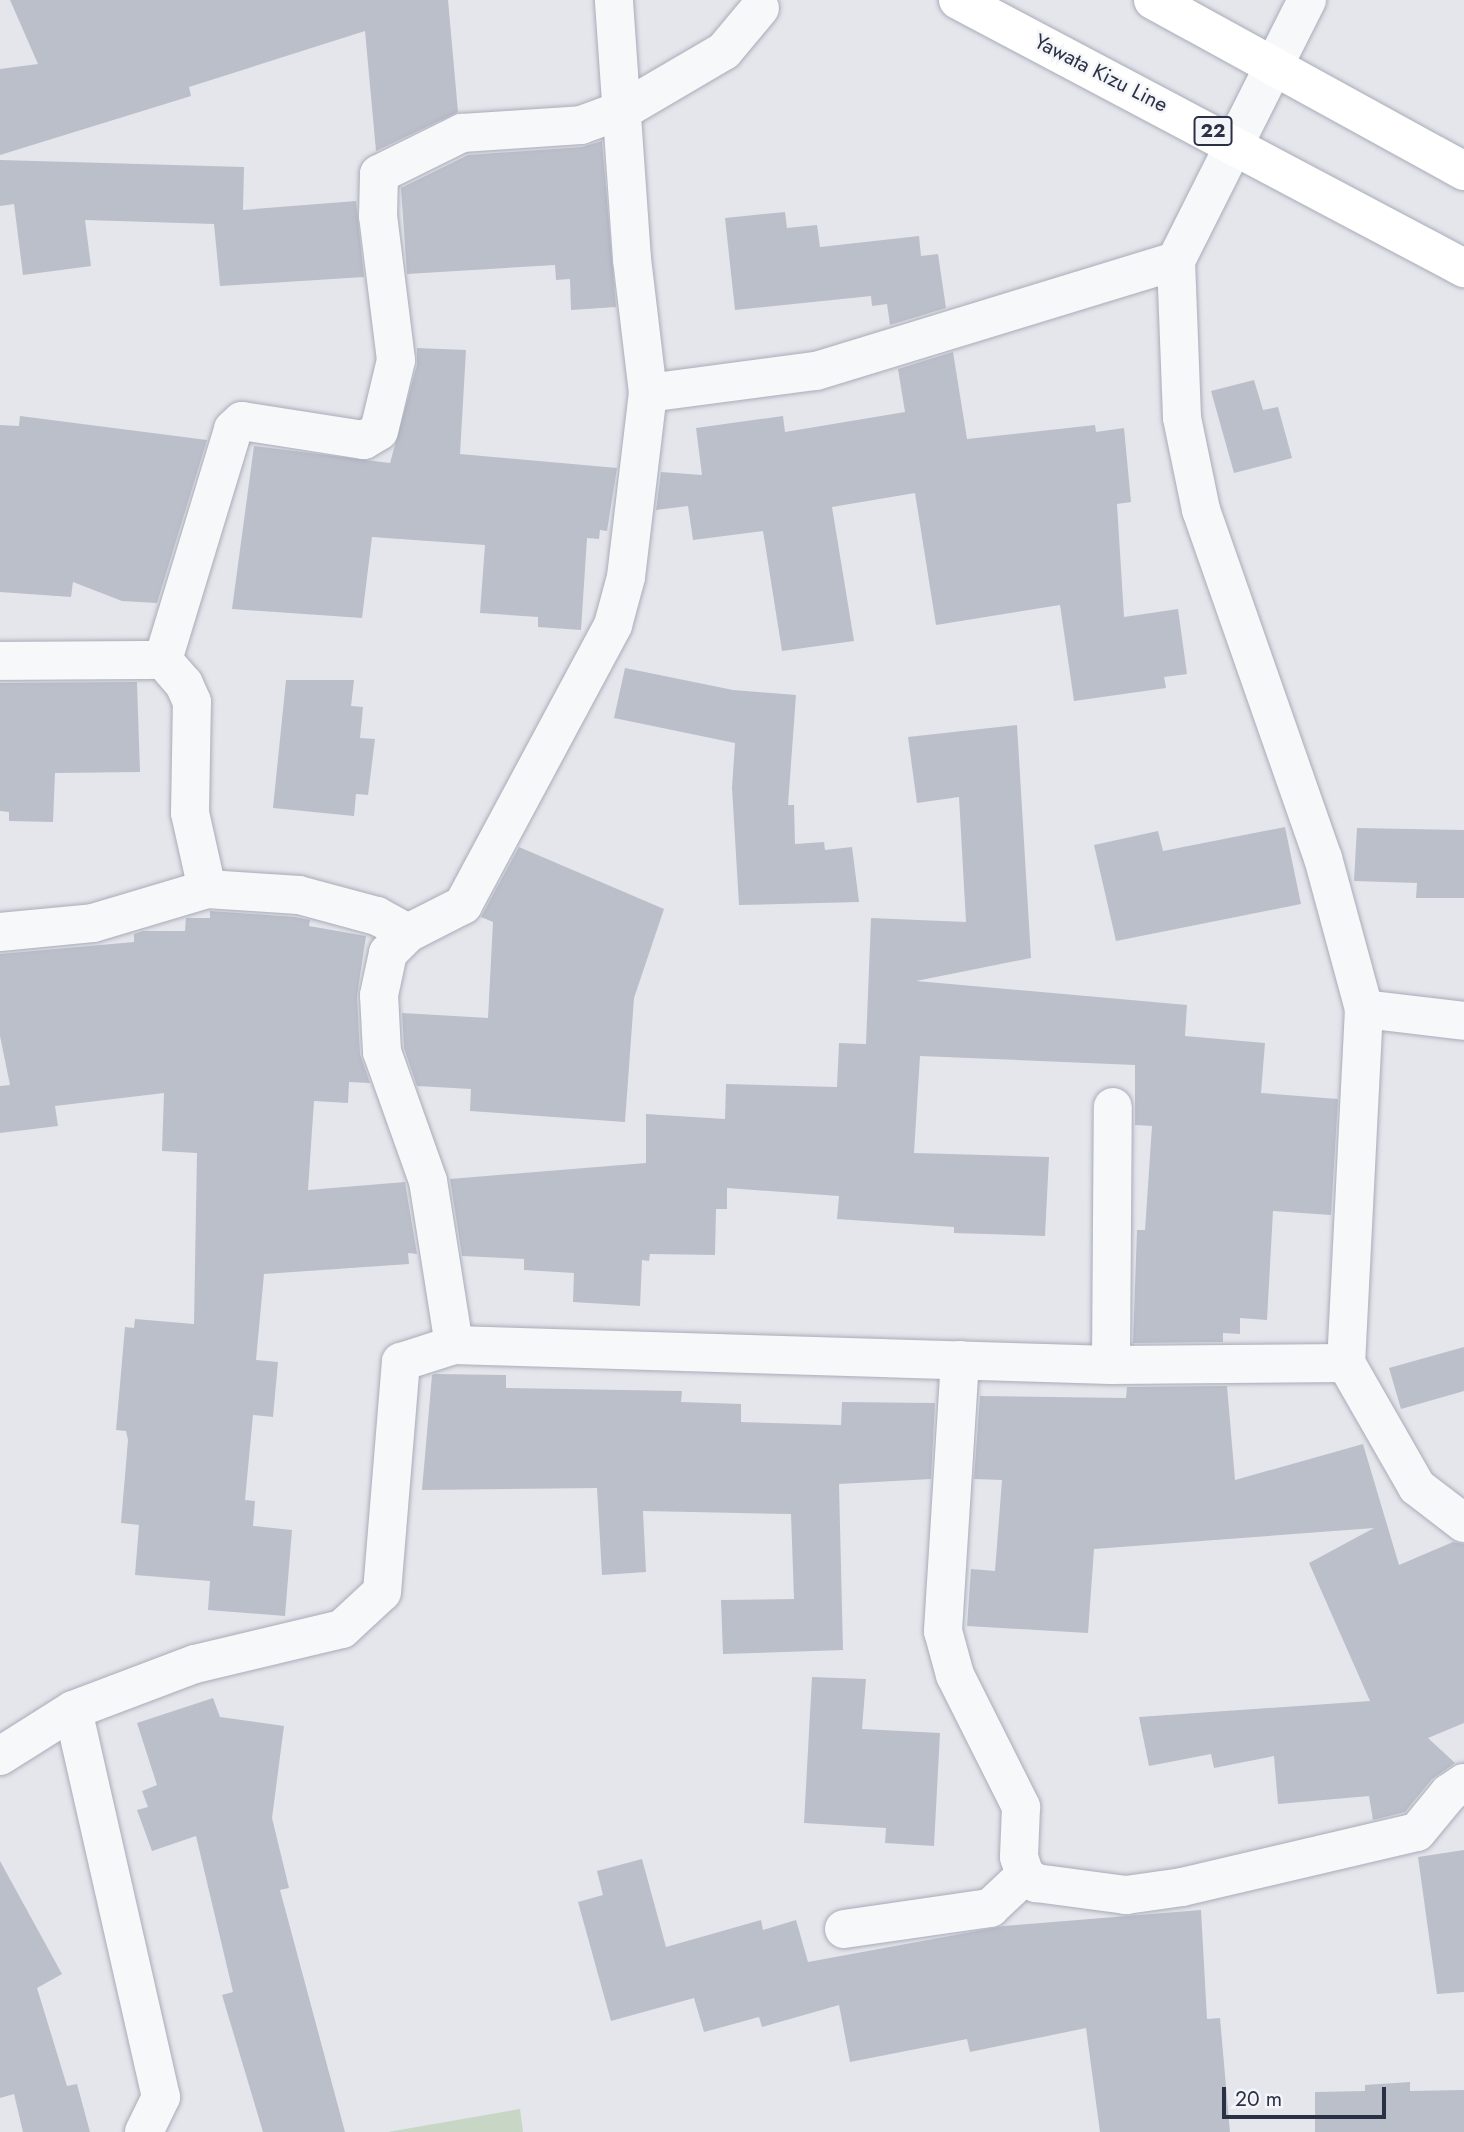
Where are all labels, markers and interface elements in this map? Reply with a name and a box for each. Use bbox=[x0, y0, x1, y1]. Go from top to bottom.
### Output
street label: Yawata Kizu Line bbox=[1030, 29, 1172, 117]
road number: 22 bbox=[1192, 116, 1234, 146]
scale bar bbox=[1226, 2072, 1390, 2116]
text: 20 m bbox=[1235, 2084, 1282, 2114]

